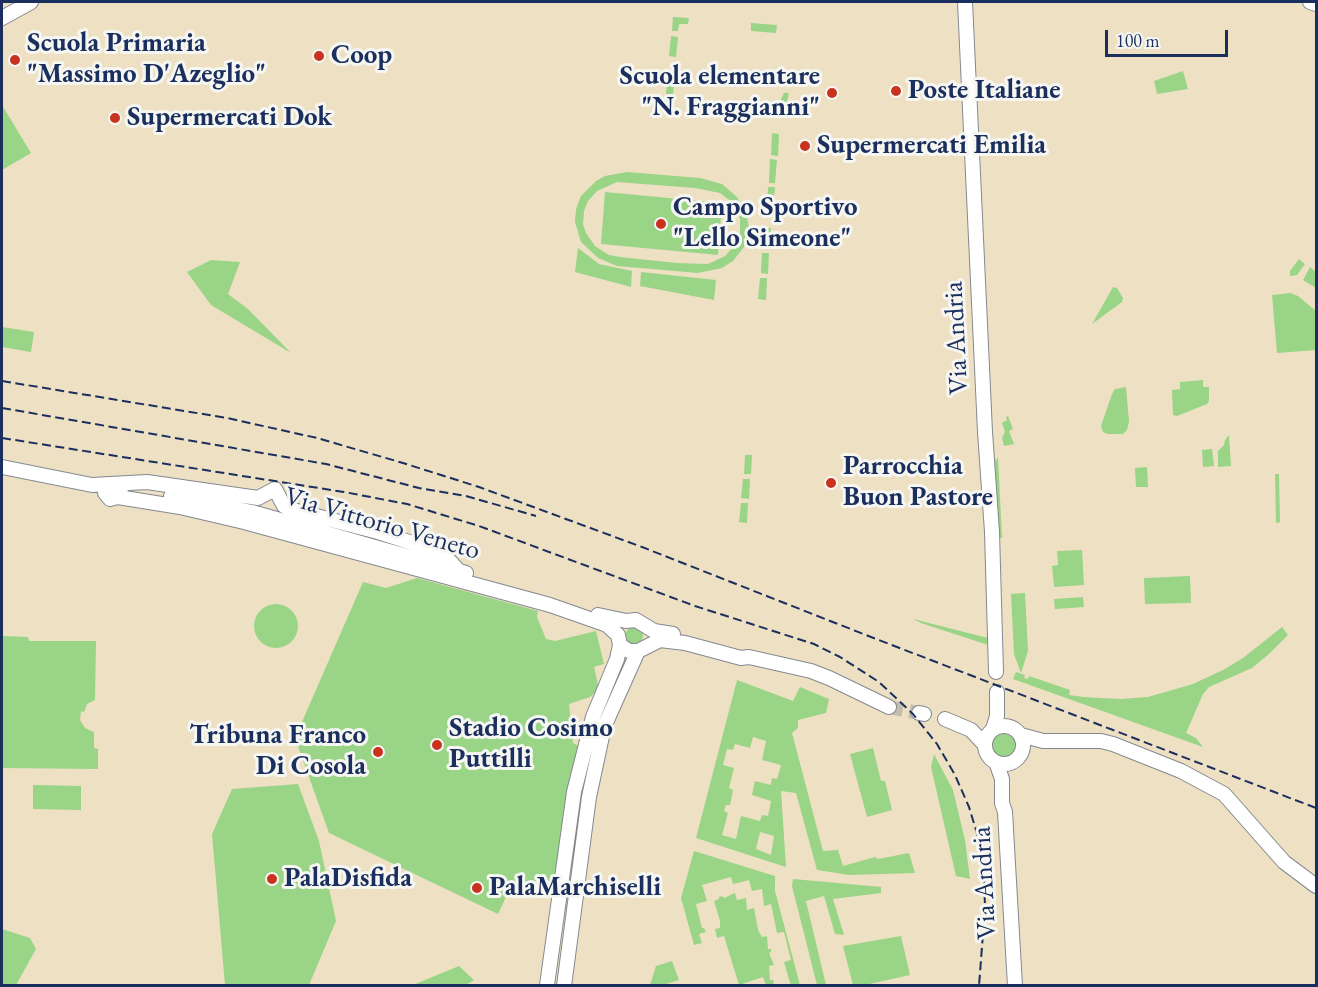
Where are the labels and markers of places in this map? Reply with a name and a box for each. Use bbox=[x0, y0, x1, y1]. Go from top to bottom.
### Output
place label: Scuola Primaria "Massimo D'Azeglio" bbox=[27, 28, 266, 91]
place label: Coop bbox=[331, 40, 392, 72]
marker: Coop bbox=[312, 49, 326, 63]
marker: Scuola Primaria "Massimo D'Azeglio" bbox=[8, 53, 22, 67]
place label: Scuola elementare "N. Fraggianni" bbox=[620, 61, 820, 124]
place label: Poste Italiane bbox=[908, 75, 1060, 107]
marker: Poste Italiane bbox=[889, 84, 903, 98]
marker: Scuola elementare "N. Fraggianni" bbox=[825, 86, 839, 100]
place label: Supermercati Dok bbox=[127, 102, 332, 134]
marker: Supermercati Dok bbox=[108, 111, 122, 125]
place label: Supermercati Emilia bbox=[817, 130, 1046, 162]
marker: Supermercati Emilia bbox=[798, 139, 812, 153]
place label: Campo Sportivo "Lello Simeone" bbox=[673, 192, 858, 255]
marker: Campo Sportivo "Lello Simeone" bbox=[654, 217, 668, 231]
place label: Parrocchia Buon Pastore bbox=[843, 451, 993, 514]
marker: Parrocchia Buon Pastore bbox=[824, 476, 838, 490]
place label: Stadio Cosimo Puttilli bbox=[449, 713, 613, 776]
place label: Tribuna Franco Di Cosola bbox=[189, 720, 366, 783]
marker: Stadio Cosimo Puttilli bbox=[430, 738, 444, 752]
marker: Tribuna Franco Di Cosola bbox=[371, 745, 385, 759]
place label: PalaDisfida bbox=[284, 863, 412, 895]
marker: PalaDisfida bbox=[265, 872, 279, 886]
place label: PalaMarchiselli bbox=[489, 872, 661, 904]
marker: PalaMarchiselli bbox=[470, 881, 484, 895]

